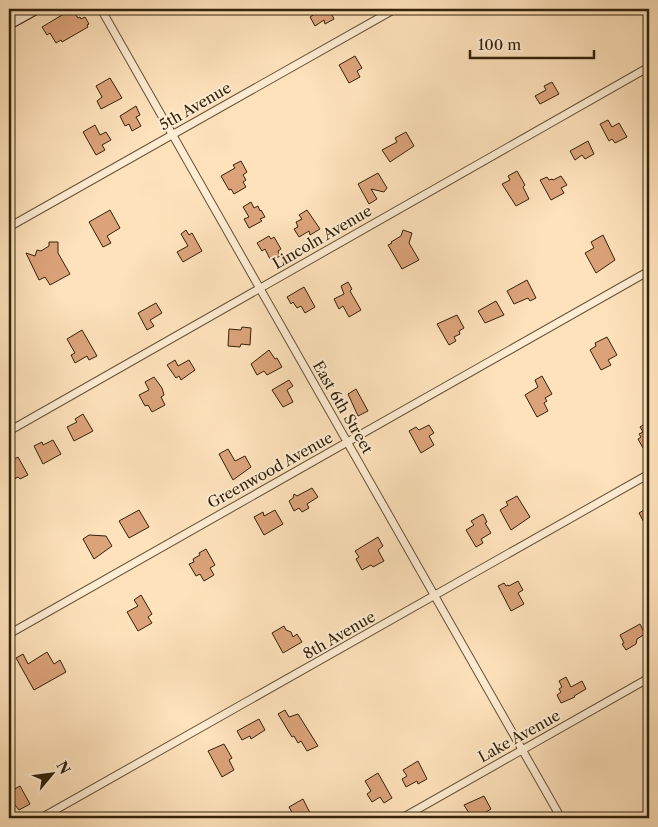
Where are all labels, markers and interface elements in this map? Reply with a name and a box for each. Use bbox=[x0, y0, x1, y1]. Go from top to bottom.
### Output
scale bar bbox=[470, 28, 594, 60]
text: 100 m bbox=[478, 35, 521, 54]
street label: 5th Avenue bbox=[156, 78, 234, 134]
street label: Lincoln Avenue bbox=[269, 201, 375, 273]
street label: East 6th Street bbox=[309, 357, 378, 457]
street label: Greenwood Avenue bbox=[204, 428, 336, 512]
street label: 8th Avenue bbox=[299, 607, 379, 663]
street label: Lake Avenue bbox=[475, 706, 563, 766]
north arrow bbox=[28, 750, 78, 800]
text: N bbox=[53, 758, 74, 777]

